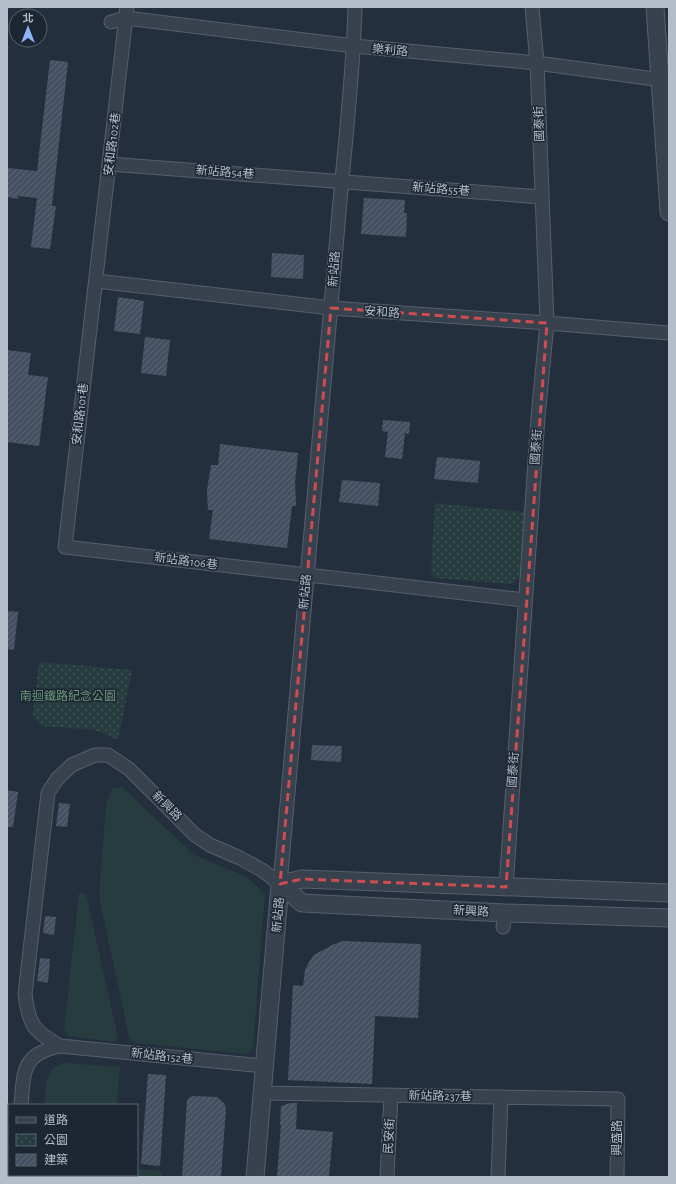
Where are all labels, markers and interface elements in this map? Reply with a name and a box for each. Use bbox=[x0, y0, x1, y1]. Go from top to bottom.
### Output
north arrow bbox=[8, 8, 48, 48]
text: 北 bbox=[23, 13, 34, 24]
street label: 樂利路 bbox=[372, 41, 409, 58]
street label: 國泰街 bbox=[531, 106, 546, 142]
street label: 安和路102巷 bbox=[101, 111, 122, 176]
street label: 新站路54巷 bbox=[195, 163, 255, 180]
street label: 新站路55巷 bbox=[412, 180, 470, 197]
street label: 新站路 bbox=[326, 251, 341, 287]
street label: 安和路 bbox=[364, 304, 400, 319]
street label: 安和路101巷 bbox=[69, 382, 90, 446]
street label: 國泰街 bbox=[528, 429, 543, 465]
street label: 新站路106巷 bbox=[153, 550, 219, 571]
street label: 新站路 bbox=[296, 573, 313, 610]
park label: 南迴鐵路紀念公園 bbox=[20, 689, 116, 702]
street label: 國泰街 bbox=[505, 752, 520, 788]
street label: 新興路 bbox=[150, 788, 185, 823]
street label: 新站路 bbox=[269, 896, 286, 933]
street label: 新興路 bbox=[453, 903, 489, 918]
street label: 新站路152巷 bbox=[130, 1046, 194, 1065]
street label: 新站路237巷 bbox=[408, 1088, 472, 1103]
legend bbox=[8, 1104, 138, 1176]
text: 道路 bbox=[44, 1113, 68, 1126]
street label: 民安街 bbox=[381, 1118, 396, 1154]
street label: 興盛路 bbox=[610, 1120, 623, 1156]
text: 公園 bbox=[44, 1134, 68, 1146]
text: 建築 bbox=[44, 1153, 68, 1166]

